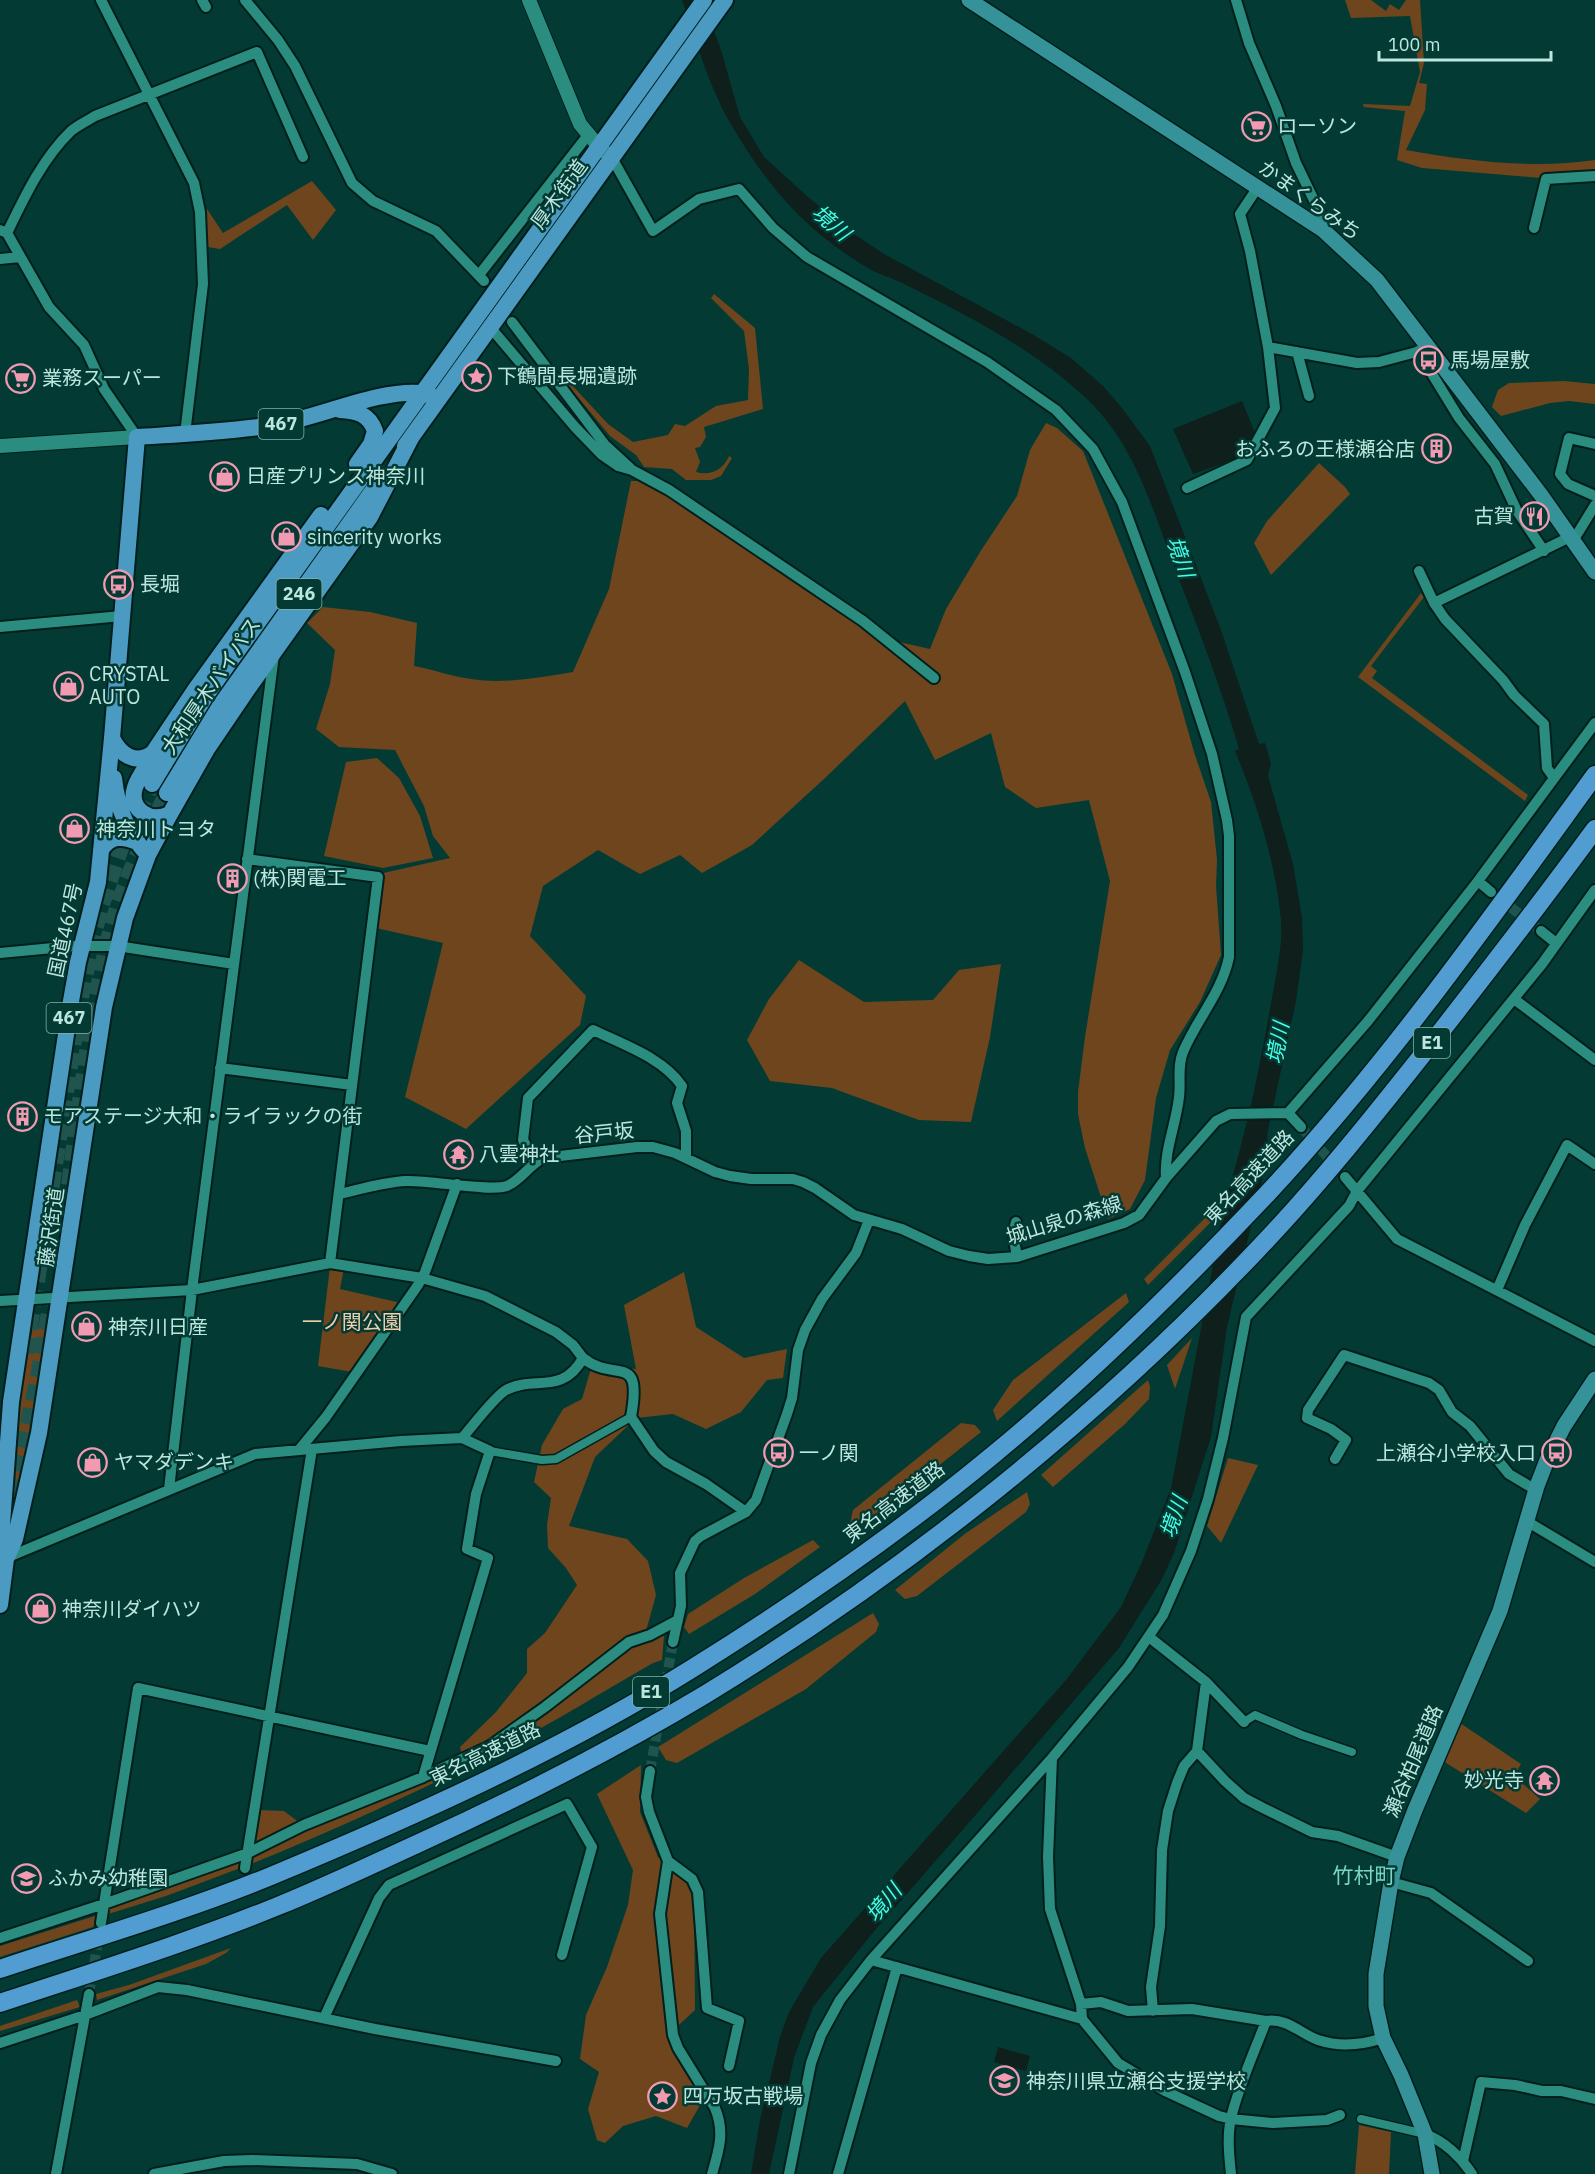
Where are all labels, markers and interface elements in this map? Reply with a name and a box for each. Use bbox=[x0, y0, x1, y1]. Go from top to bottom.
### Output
scale bar bbox=[1379, 24, 1552, 62]
text: 100 m bbox=[1388, 33, 1440, 56]
supermarket icon: ローソン bbox=[1240, 110, 1272, 142]
place label: ローソン bbox=[1277, 112, 1357, 139]
street label: 厚木街道 bbox=[524, 153, 593, 234]
street label: かまくらみち bbox=[1254, 153, 1367, 246]
water label: 境川 bbox=[807, 198, 858, 248]
bus stop icon: 馬場屋敷 bbox=[1413, 344, 1445, 376]
place label: 馬場屋敷 bbox=[1450, 346, 1530, 373]
place icon: 下鶴間長堀遺跡 bbox=[460, 360, 492, 392]
supermarket icon: 業務スーパー bbox=[5, 362, 37, 394]
place label: 下鶴間長堀遺跡 bbox=[497, 362, 637, 389]
place label: 業務スーパー bbox=[42, 364, 162, 391]
road number: 467 bbox=[258, 409, 304, 439]
building icon: おふろの王様瀬谷店 bbox=[1420, 433, 1452, 465]
place label: おふろの王様瀬谷店 bbox=[1235, 435, 1415, 462]
shop icon: 日産プリンス神奈川 bbox=[209, 460, 241, 492]
place label: 日産プリンス神奈川 bbox=[246, 462, 426, 489]
restaurant icon: 古賀 bbox=[1519, 500, 1551, 532]
place label: 古賀 bbox=[1474, 502, 1514, 529]
shop icon: sincerity works bbox=[270, 521, 302, 553]
place label: sincerity works bbox=[307, 523, 442, 550]
water label: 境川 bbox=[1161, 532, 1202, 583]
bus stop icon: 長堀 bbox=[103, 568, 135, 600]
place label: 長堀 bbox=[140, 570, 180, 597]
road number: 246 bbox=[276, 579, 322, 609]
street label: 大和厚木バイパス bbox=[155, 612, 266, 759]
place label: CRYSTAL AUTO bbox=[89, 660, 169, 710]
shop icon: CRYSTAL AUTO bbox=[52, 670, 84, 702]
shop icon: 神奈川トヨタ bbox=[59, 813, 91, 845]
place label: 神奈川トヨタ bbox=[96, 815, 216, 842]
building icon: (株)関電工 bbox=[216, 862, 248, 894]
place label: (株)関電工 bbox=[253, 864, 346, 891]
street label: 国道467号 bbox=[41, 880, 88, 980]
road number: 467 bbox=[46, 1003, 92, 1033]
water label: 境川 bbox=[1260, 1018, 1295, 1066]
road number: E1 bbox=[1414, 1028, 1450, 1058]
building icon: モアステージ大和・ライラックの街 bbox=[6, 1100, 38, 1132]
place label: モアステージ大和・ライラックの街 bbox=[43, 1102, 363, 1129]
street label: 谷戸坂 bbox=[573, 1116, 635, 1149]
street label: 東名高速道路 bbox=[1198, 1124, 1299, 1230]
temple icon: 八雲神社 bbox=[442, 1138, 474, 1170]
place label: 八雲神社 bbox=[479, 1140, 559, 1167]
street label: 藤沢街道 bbox=[32, 1185, 69, 1268]
street label: 城山泉の森線 bbox=[1003, 1189, 1125, 1250]
park label: 一ノ関公園 bbox=[302, 1308, 402, 1335]
shop icon: 神奈川日産 bbox=[71, 1311, 103, 1343]
place label: 神奈川日産 bbox=[108, 1313, 208, 1340]
bus stop icon: 一ノ関 bbox=[762, 1437, 794, 1469]
bus stop icon: 上瀬谷小学校入口 bbox=[1541, 1437, 1573, 1469]
place label: 一ノ関 bbox=[799, 1439, 859, 1466]
place label: 上瀬谷小学校入口 bbox=[1376, 1439, 1536, 1466]
shop icon: ヤマダデンキ bbox=[77, 1446, 109, 1478]
place label: ヤマダデンキ bbox=[114, 1448, 234, 1475]
street label: 東名高速道路 bbox=[838, 1455, 950, 1548]
water label: 境川 bbox=[1153, 1490, 1194, 1541]
shop icon: 神奈川ダイハツ bbox=[25, 1593, 57, 1625]
place label: 神奈川ダイハツ bbox=[62, 1595, 202, 1622]
road number: E1 bbox=[633, 1677, 669, 1707]
street label: 瀬谷柏尾道路 bbox=[1377, 1700, 1448, 1821]
street label: 東名高速道路 bbox=[425, 1715, 545, 1792]
temple icon: 妙光寺 bbox=[1529, 1764, 1561, 1796]
place label: 妙光寺 bbox=[1464, 1766, 1524, 1793]
district label: 竹村町 bbox=[1333, 1861, 1396, 1889]
school or university icon: ふかみ幼稚園 bbox=[11, 1862, 43, 1894]
place label: ふかみ幼稚園 bbox=[48, 1864, 168, 1891]
water label: 境川 bbox=[859, 1876, 909, 1927]
school or university icon: 神奈川県立瀬谷支援学校 bbox=[989, 2065, 1021, 2097]
place label: 神奈川県立瀬谷支援学校 bbox=[1026, 2067, 1246, 2094]
place icon: 四万坂古戦場 bbox=[646, 2080, 678, 2112]
place label: 四万坂古戦場 bbox=[683, 2082, 803, 2109]

